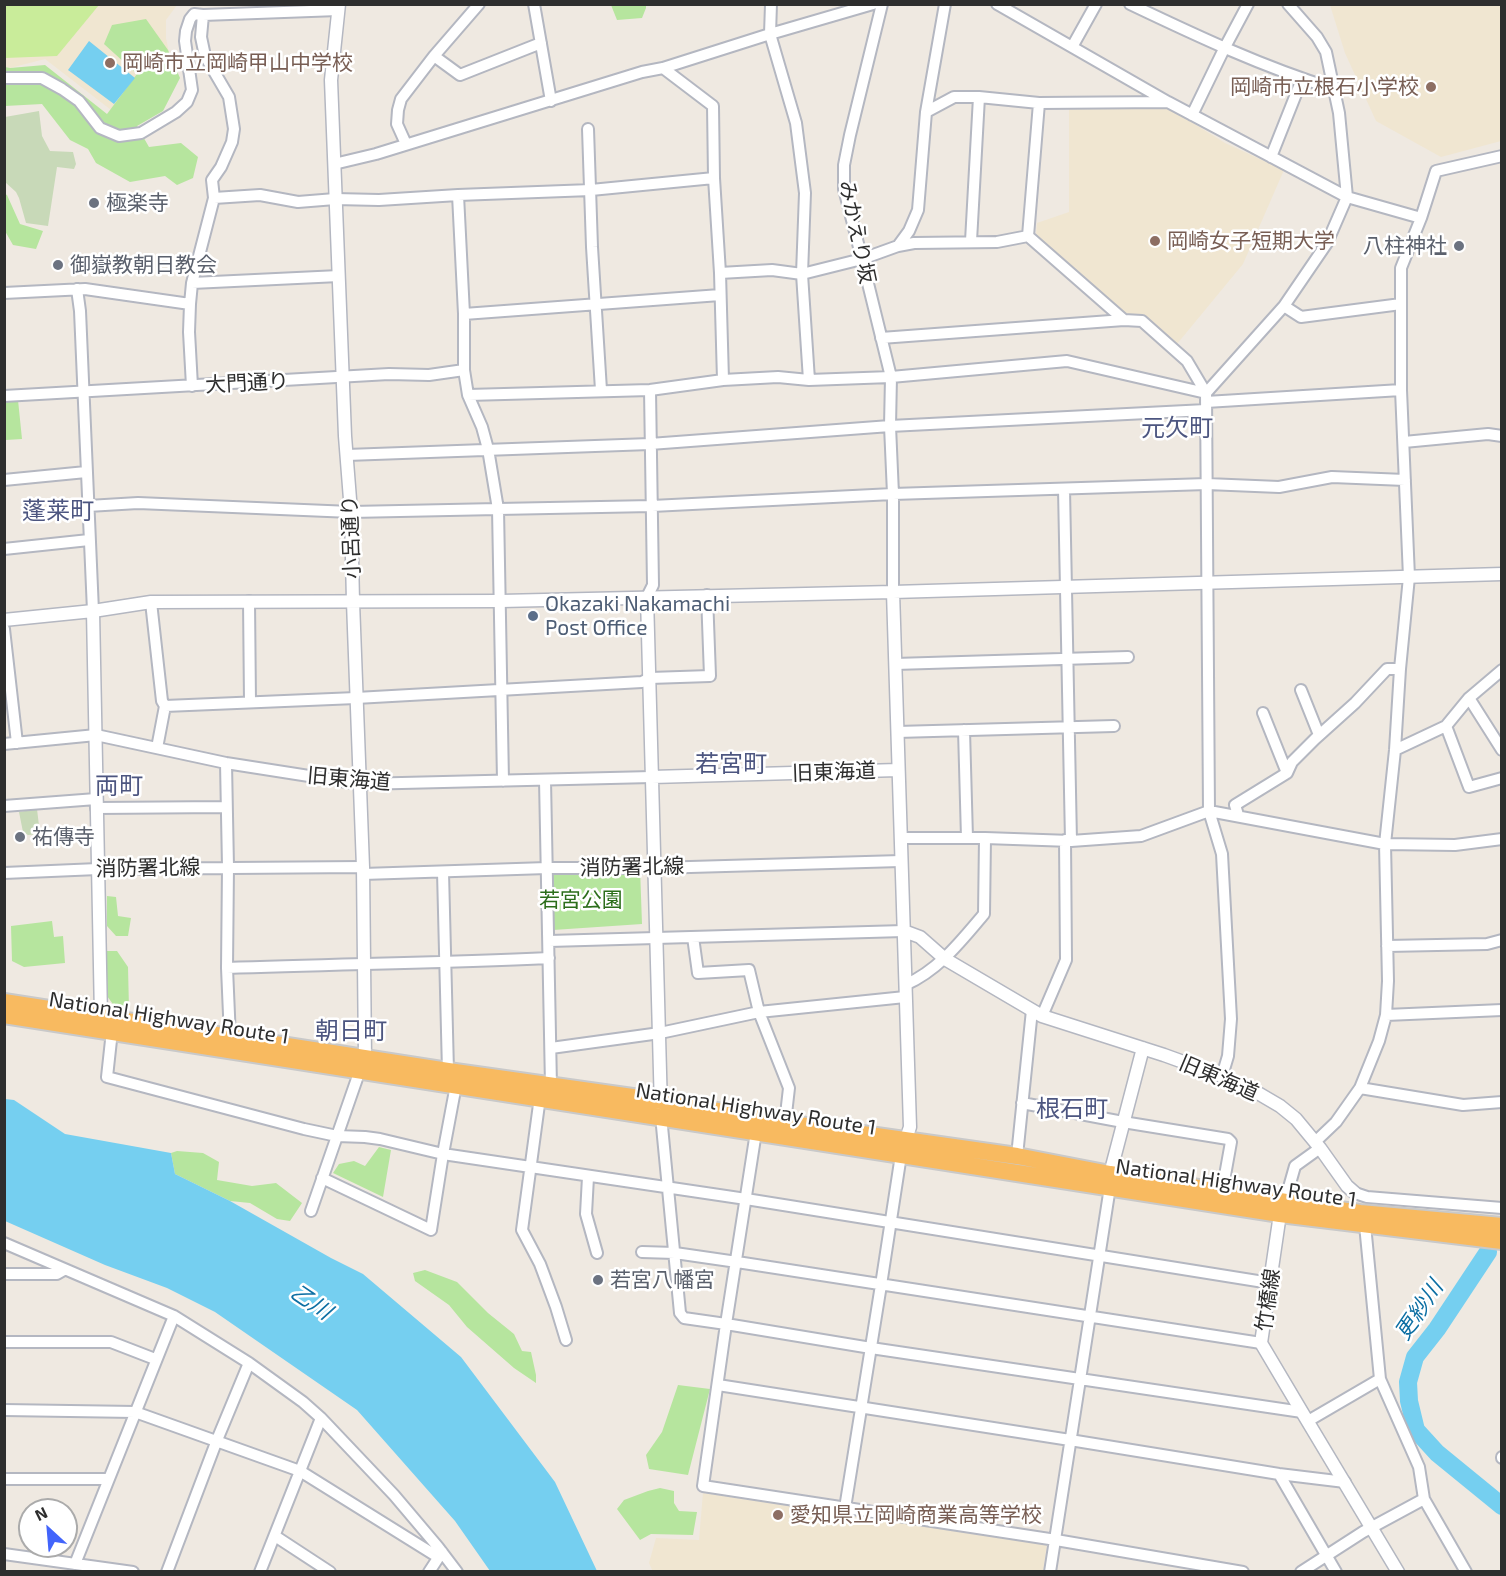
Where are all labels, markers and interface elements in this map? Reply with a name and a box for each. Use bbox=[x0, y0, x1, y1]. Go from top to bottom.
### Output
place label: 岡崎市立岡崎甲山中学校 bbox=[122, 50, 353, 76]
marker: 岡崎市立岡崎甲山中学校 bbox=[103, 56, 117, 70]
place label: 岡崎市立根石小学校 bbox=[1230, 74, 1419, 100]
marker: 岡崎市立根石小学校 bbox=[1424, 80, 1438, 94]
street label: みかえり坂 bbox=[834, 178, 880, 286]
place label: 極楽寺 bbox=[106, 190, 169, 216]
marker: 極楽寺 bbox=[87, 196, 101, 210]
place label: 岡崎女子短期大学 bbox=[1167, 228, 1335, 254]
place label: 八柱神社 bbox=[1363, 233, 1447, 259]
marker: 岡崎女子短期大学 bbox=[1148, 234, 1162, 248]
marker: 八柱神社 bbox=[1452, 239, 1466, 253]
place label: 御嶽教朝日教会 bbox=[70, 252, 217, 278]
marker: 御嶽教朝日教会 bbox=[51, 258, 65, 272]
street label: 大門通り bbox=[204, 368, 290, 398]
district label: 元欠町 bbox=[1141, 414, 1213, 442]
street label: 小呂通り bbox=[337, 495, 365, 579]
district label: 蓬莱町 bbox=[22, 497, 94, 525]
place label: Okazaki Nakamachi Post Office bbox=[545, 591, 730, 641]
marker: Okazaki Nakamachi Post Office bbox=[526, 609, 540, 623]
district label: 若宮町 bbox=[695, 750, 767, 778]
street label: 旧東海道 bbox=[792, 758, 876, 786]
street label: 旧東海道 bbox=[306, 763, 392, 795]
district label: 両町 bbox=[95, 772, 143, 800]
place label: 祐傳寺 bbox=[32, 824, 95, 850]
marker: 祐傳寺 bbox=[13, 830, 27, 844]
street label: 消防署北線 bbox=[579, 853, 685, 881]
street label: 消防署北線 bbox=[95, 854, 201, 882]
park label: 若宮公園 bbox=[539, 887, 623, 913]
street label: National Highway Route 1 bbox=[47, 987, 291, 1049]
district label: 朝日町 bbox=[315, 1017, 387, 1045]
street label: 旧東海道 bbox=[1175, 1050, 1263, 1106]
street label: National Highway Route 1 bbox=[634, 1078, 878, 1140]
district label: 根石町 bbox=[1036, 1095, 1108, 1123]
street label: National Highway Route 1 bbox=[1114, 1154, 1358, 1212]
place label: 若宮八幡宮 bbox=[610, 1267, 715, 1293]
street label: 竹橋線 bbox=[1251, 1267, 1285, 1333]
marker: 若宮八幡宮 bbox=[591, 1273, 605, 1287]
water label: 更紗川 bbox=[1390, 1275, 1448, 1345]
water label: 乙川 bbox=[285, 1279, 337, 1325]
north arrow bbox=[18, 1498, 78, 1558]
text: N bbox=[31, 1502, 50, 1524]
place label: 愛知県立岡崎商業高等学校 bbox=[790, 1502, 1042, 1528]
marker: 愛知県立岡崎商業高等学校 bbox=[771, 1508, 785, 1522]

